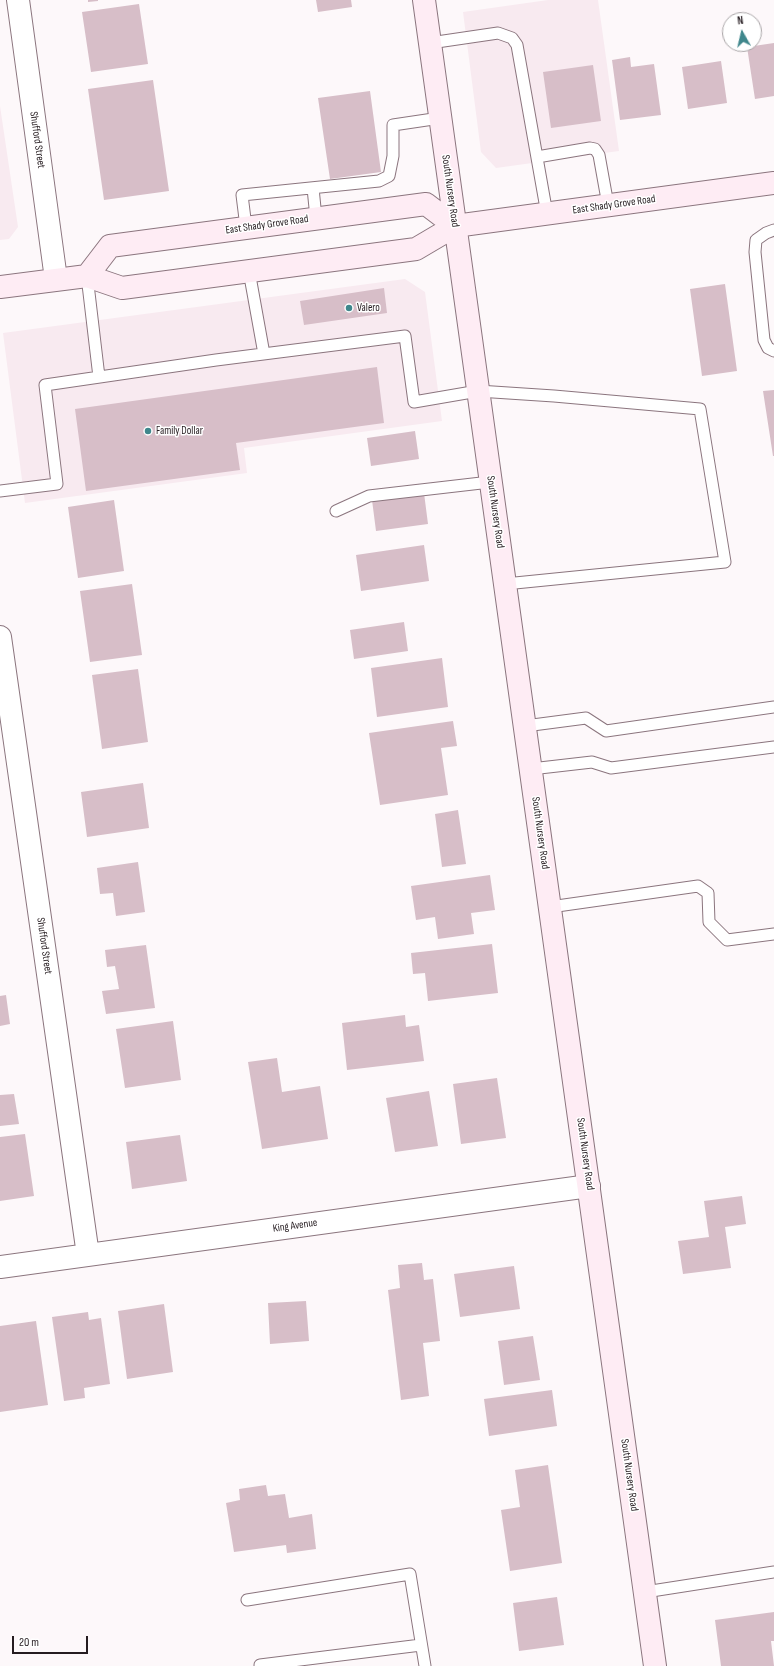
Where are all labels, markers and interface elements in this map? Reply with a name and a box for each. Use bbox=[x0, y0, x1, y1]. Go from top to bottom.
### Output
north arrow bbox=[722, 12, 762, 52]
text: N bbox=[737, 14, 744, 27]
street label: Shufford Street bbox=[26, 111, 48, 169]
street label: South Nursery Road bbox=[438, 154, 462, 228]
street label: East Shady Grove Road bbox=[572, 193, 656, 217]
street label: East Shady Grove Road bbox=[225, 213, 309, 237]
place label: Valero bbox=[357, 301, 380, 315]
marker: Valero bbox=[344, 303, 354, 313]
place label: Family Dollar bbox=[156, 424, 203, 438]
marker: Family Dollar bbox=[143, 426, 153, 436]
street label: South Nursery Road bbox=[483, 475, 507, 549]
street label: South Nursery Road bbox=[528, 796, 552, 870]
street label: Shufford Street bbox=[33, 917, 55, 975]
street label: South Nursery Road bbox=[573, 1117, 597, 1191]
street label: King Avenue bbox=[272, 1216, 318, 1236]
street label: South Nursery Road bbox=[617, 1438, 641, 1512]
scale bar bbox=[14, 1628, 90, 1654]
text: 20 m bbox=[19, 1635, 39, 1650]

